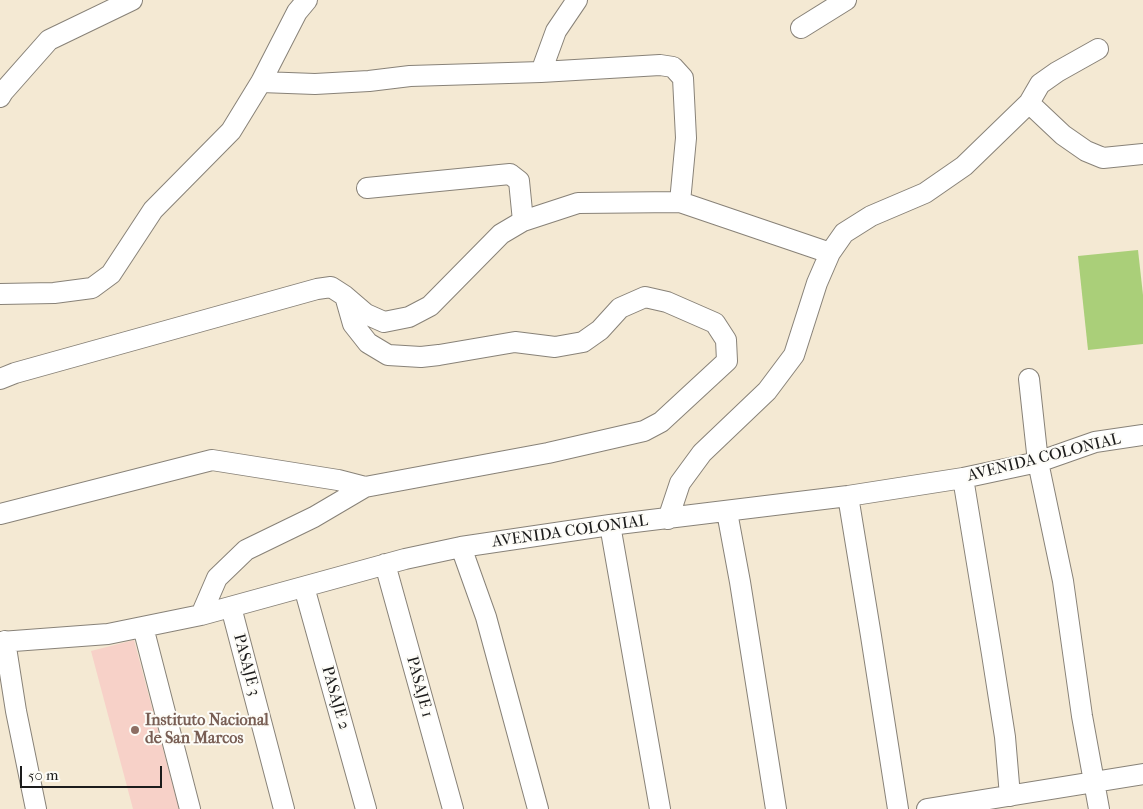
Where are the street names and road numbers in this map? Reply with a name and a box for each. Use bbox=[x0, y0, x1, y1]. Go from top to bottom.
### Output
street label: AVENIDA COLONIAL bbox=[965, 430, 1123, 486]
street label: AVENIDA COLONIAL bbox=[491, 512, 649, 552]
street label: PASAJE 3 bbox=[229, 632, 263, 698]
street label: PASAJE 1 bbox=[402, 654, 436, 720]
street label: PASAJE 2 bbox=[317, 664, 353, 732]

